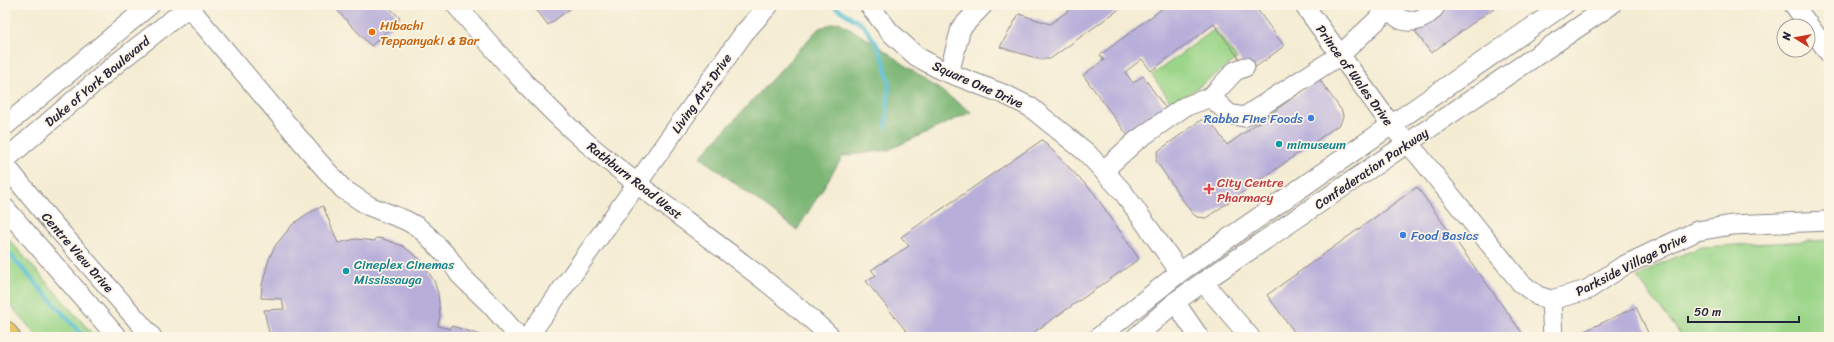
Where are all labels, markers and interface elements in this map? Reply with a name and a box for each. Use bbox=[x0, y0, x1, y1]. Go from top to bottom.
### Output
place label: Hibachi Teppanyaki & Bar bbox=[380, 14, 480, 52]
north arrow bbox=[1776, 18, 1816, 58]
street label: Prince of Wales Drive bbox=[1310, 20, 1400, 131]
marker: Hibachi Teppanyaki & Bar bbox=[367, 27, 377, 37]
street label: Duke of York Boulevard bbox=[39, 29, 156, 133]
text: N bbox=[1776, 30, 1797, 43]
street label: Living Arts Drive bbox=[665, 48, 738, 138]
street label: Square One Drive bbox=[929, 54, 1027, 115]
place label: Rabba Fine Foods bbox=[1204, 107, 1303, 130]
marker: Rabba Fine Foods bbox=[1306, 113, 1316, 123]
street label: Confederation Parkway bbox=[1309, 121, 1433, 215]
place label: mimuseum bbox=[1287, 133, 1346, 156]
street label: Rathburn Road West bbox=[582, 136, 688, 225]
marker: mimuseum bbox=[1274, 139, 1284, 149]
place label: City Centre Pharmacy bbox=[1217, 171, 1284, 209]
marker: City Centre Pharmacy bbox=[1204, 184, 1214, 194]
street label: Centre View Drive bbox=[36, 206, 120, 298]
place label: Food Basics bbox=[1411, 224, 1479, 247]
street label: Parkside Village Drive bbox=[1571, 226, 1691, 303]
marker: Food Basics bbox=[1398, 230, 1408, 240]
place label: Cineplex Cinemas Mississauga bbox=[354, 253, 455, 291]
marker: Cineplex Cinemas Mississauga bbox=[341, 266, 351, 276]
scale bar bbox=[1688, 298, 1799, 324]
text: 50 m bbox=[1694, 301, 1721, 323]

